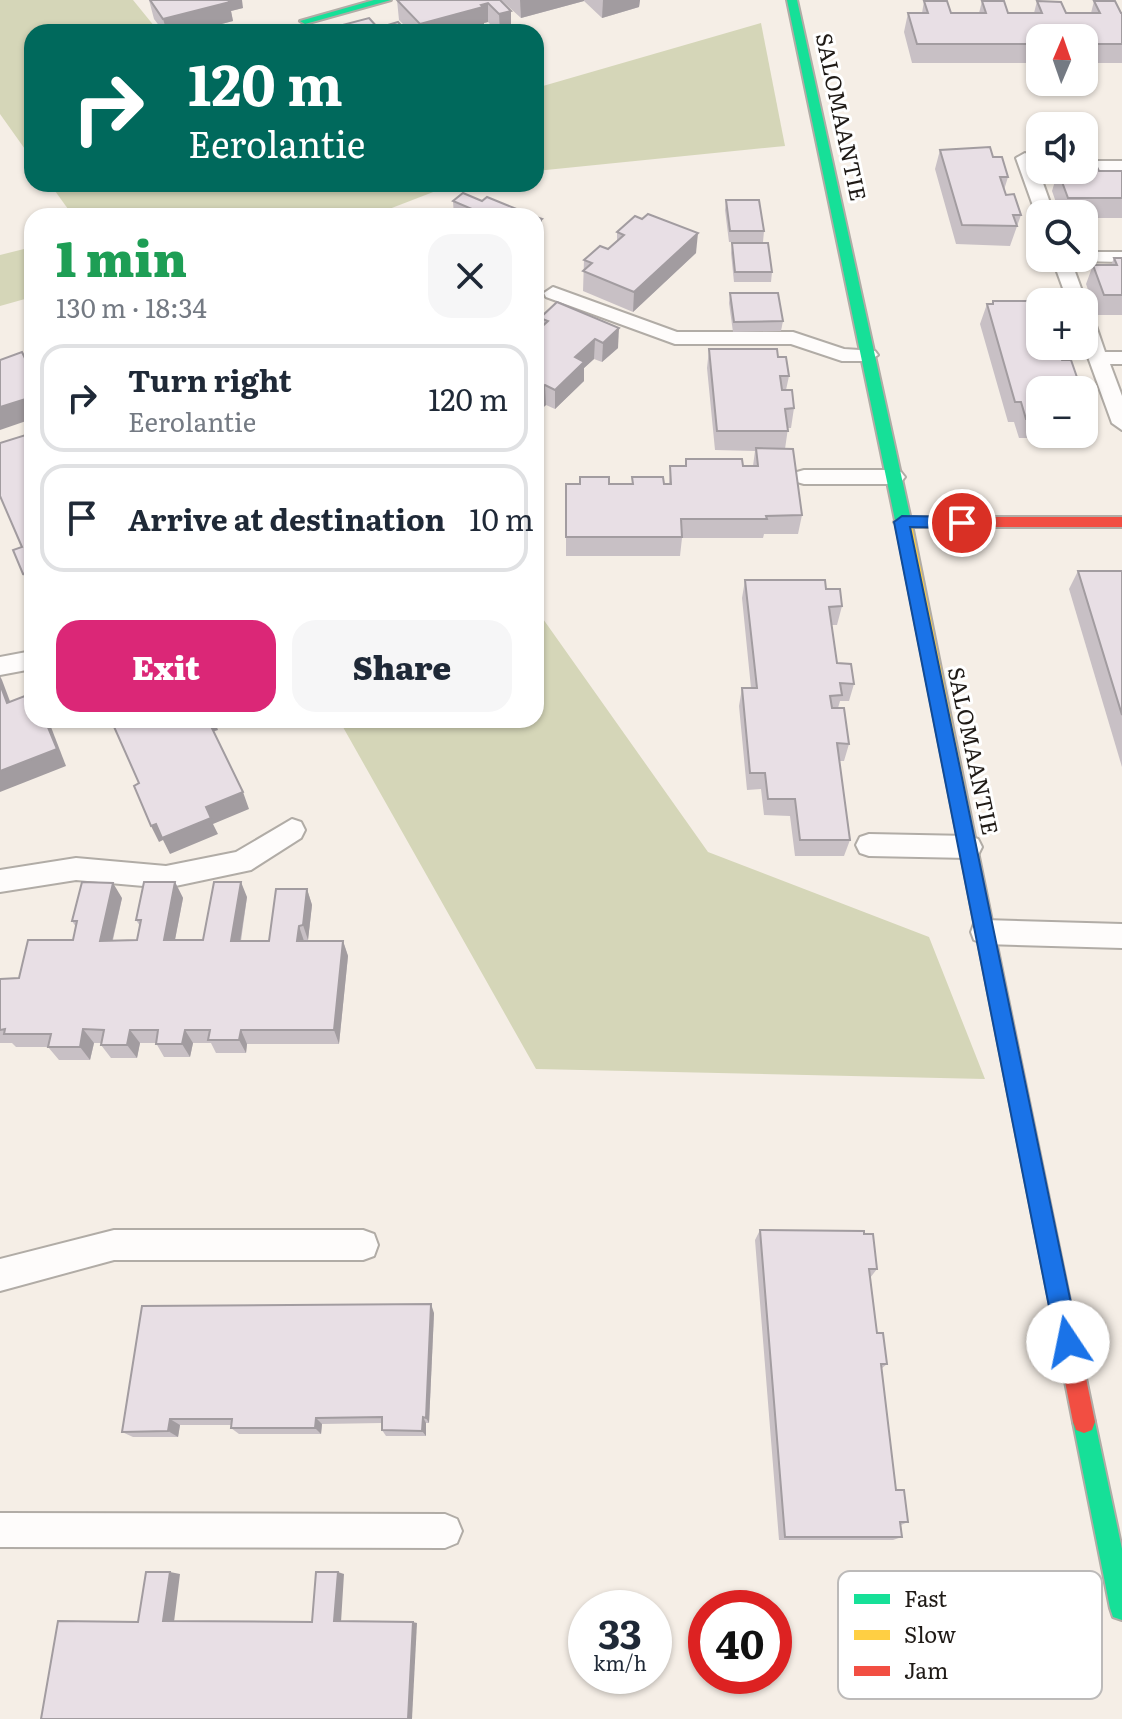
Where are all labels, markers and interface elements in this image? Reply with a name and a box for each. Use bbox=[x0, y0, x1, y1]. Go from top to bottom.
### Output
north arrow bbox=[1026, 24, 1098, 96]
map controls bbox=[1026, 24, 1098, 448]
street label: SALOMAANTIE bbox=[809, 30, 876, 204]
text: 120 m bbox=[188, 40, 343, 123]
icon: right bbox=[56, 56, 160, 160]
button: sound bbox=[1026, 112, 1098, 184]
text: Eerolantie bbox=[188, 116, 366, 169]
button: search bbox=[1026, 200, 1098, 272]
text: 1 min bbox=[56, 221, 187, 292]
button: close bbox=[428, 234, 512, 318]
text: 130 m · 18:34 bbox=[56, 287, 207, 326]
button: + bbox=[1026, 288, 1098, 360]
text: Turn right bbox=[128, 357, 292, 401]
icon: right bbox=[60, 376, 104, 420]
text: 120 m bbox=[428, 376, 508, 420]
button: − bbox=[1026, 376, 1098, 448]
text: Eerolantie bbox=[128, 401, 256, 440]
pin bbox=[928, 489, 996, 557]
icon: arrive bbox=[60, 496, 104, 540]
text: Arrive at destination bbox=[128, 496, 445, 540]
text: 10 m bbox=[469, 496, 534, 540]
icon: arrive bbox=[940, 501, 984, 545]
button: Exit bbox=[56, 620, 276, 712]
button: Share bbox=[292, 620, 512, 712]
street label: SALOMAANTIE bbox=[941, 664, 1008, 838]
position arrow bbox=[1026, 1300, 1110, 1384]
legend bbox=[838, 1571, 1102, 1699]
text: Fast bbox=[904, 1581, 947, 1614]
speed limit sign: 40 bbox=[688, 1590, 792, 1694]
text: 33 bbox=[598, 1602, 642, 1661]
text: Slow bbox=[904, 1617, 956, 1650]
text: km/h bbox=[593, 1647, 647, 1677]
text: Jam bbox=[904, 1653, 948, 1686]

